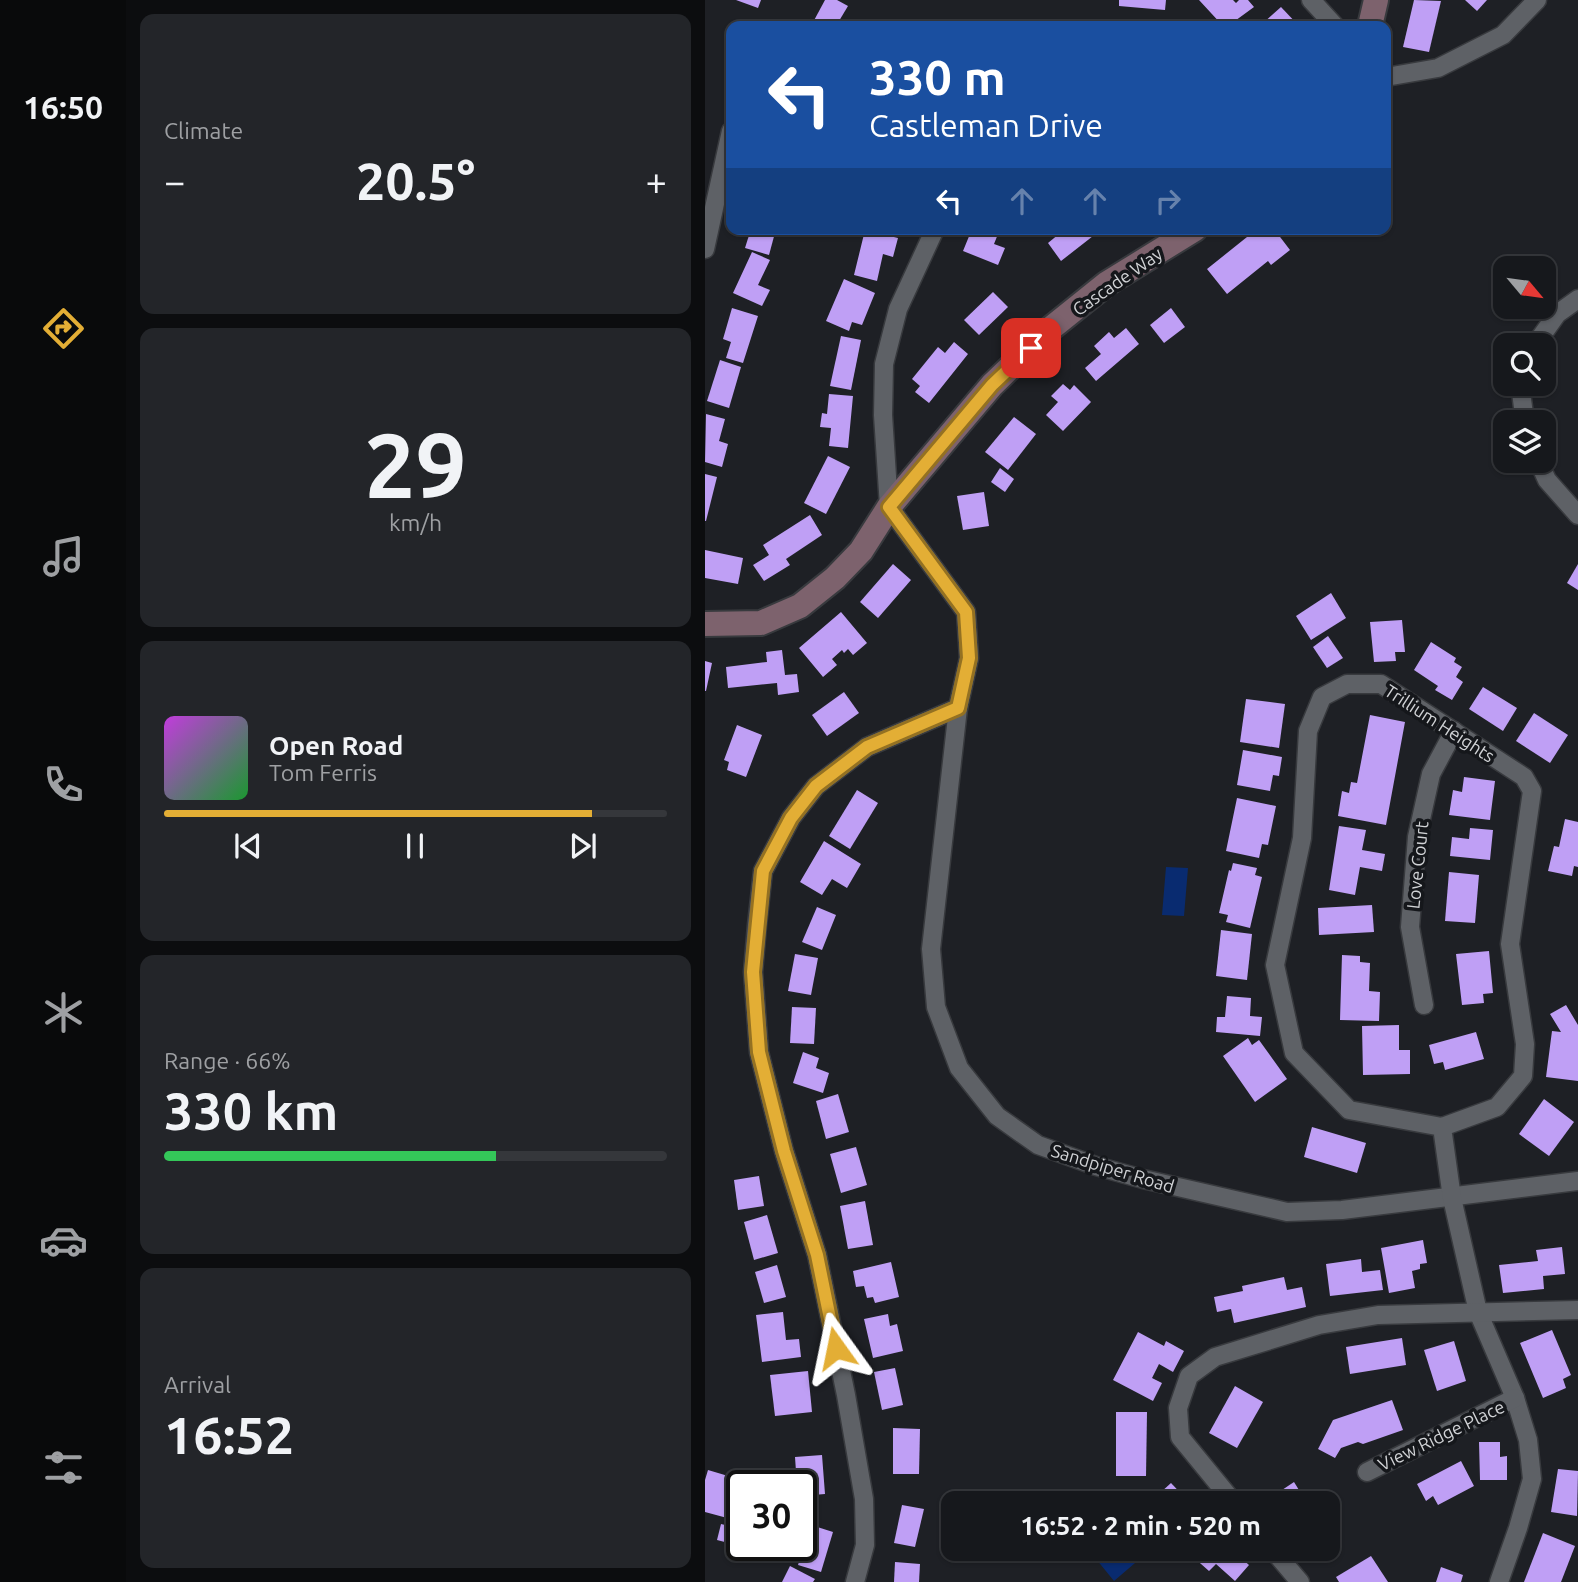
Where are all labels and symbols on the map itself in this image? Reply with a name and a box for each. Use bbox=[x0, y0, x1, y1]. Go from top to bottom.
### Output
street label: Cascade Way bbox=[1068, 243, 1166, 319]
north arrow bbox=[1493, 256, 1555, 318]
pin bbox=[1001, 318, 1061, 378]
street label: Trillium Heights bbox=[1381, 680, 1499, 766]
street label: Love Court bbox=[1402, 820, 1432, 910]
street label: Sandpiper Road bbox=[1049, 1140, 1177, 1196]
position arrow bbox=[799, 1311, 873, 1385]
street label: View Ridge Place bbox=[1375, 1396, 1507, 1474]
speed limit sign: 30 bbox=[726, 1470, 817, 1561]

